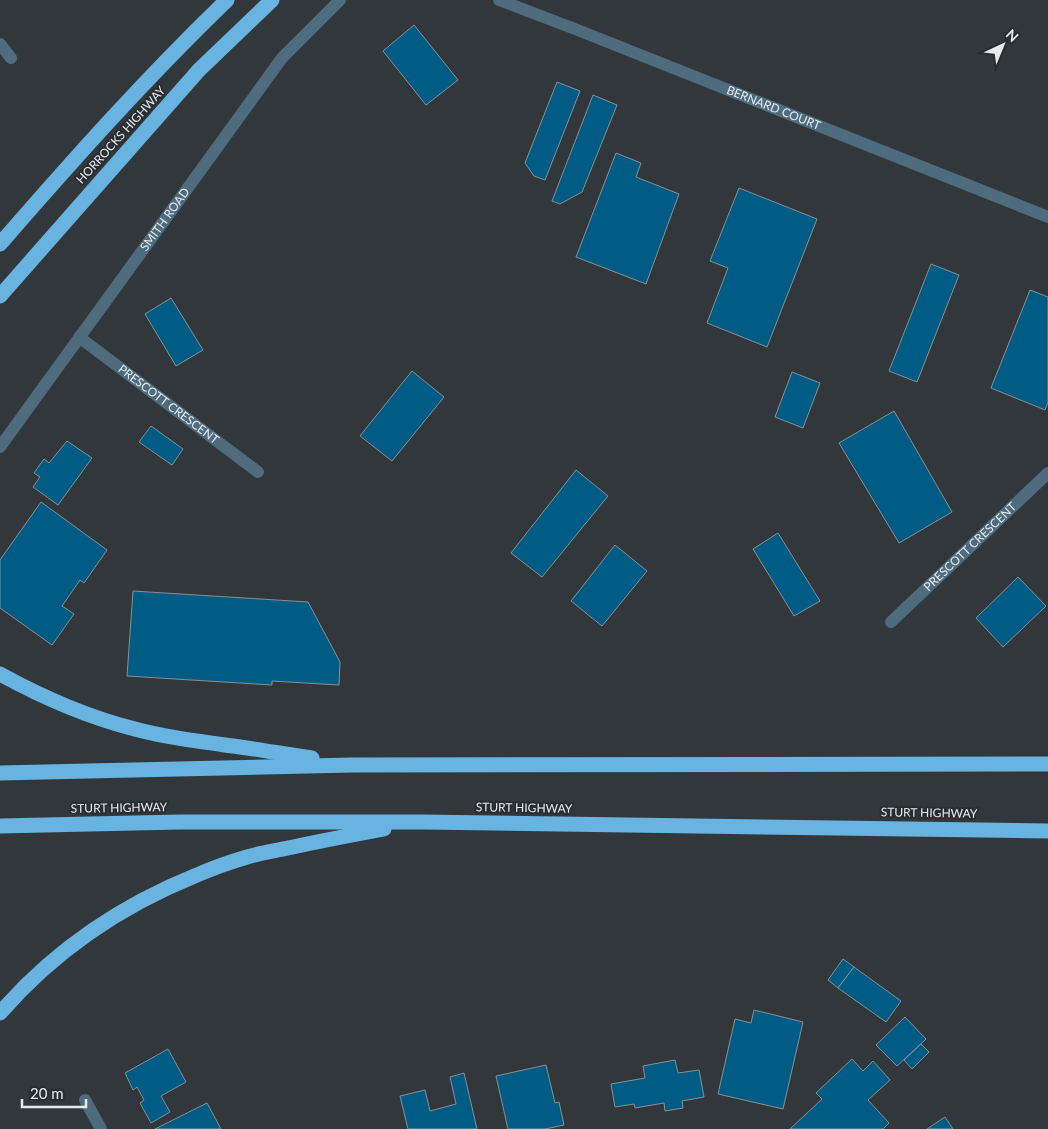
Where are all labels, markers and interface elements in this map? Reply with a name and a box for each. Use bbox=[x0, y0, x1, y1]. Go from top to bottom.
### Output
north arrow bbox=[978, 20, 1028, 70]
text: N bbox=[1003, 25, 1022, 45]
street label: HORROCKS HIGHWAY bbox=[73, 82, 169, 187]
street label: BERNARD COURT bbox=[725, 82, 823, 133]
street label: SMITH ROAD bbox=[137, 185, 192, 254]
street label: PRESCOTT CRESCENT bbox=[115, 361, 222, 447]
street label: PRESCOTT CRESCENT bbox=[920, 499, 1019, 594]
street label: STURT HIGHWAY bbox=[71, 799, 168, 816]
street label: STURT HIGHWAY bbox=[476, 799, 573, 816]
street label: STURT HIGHWAY bbox=[881, 804, 978, 821]
scale bar bbox=[22, 1076, 86, 1108]
text: 20 m bbox=[30, 1084, 64, 1102]

